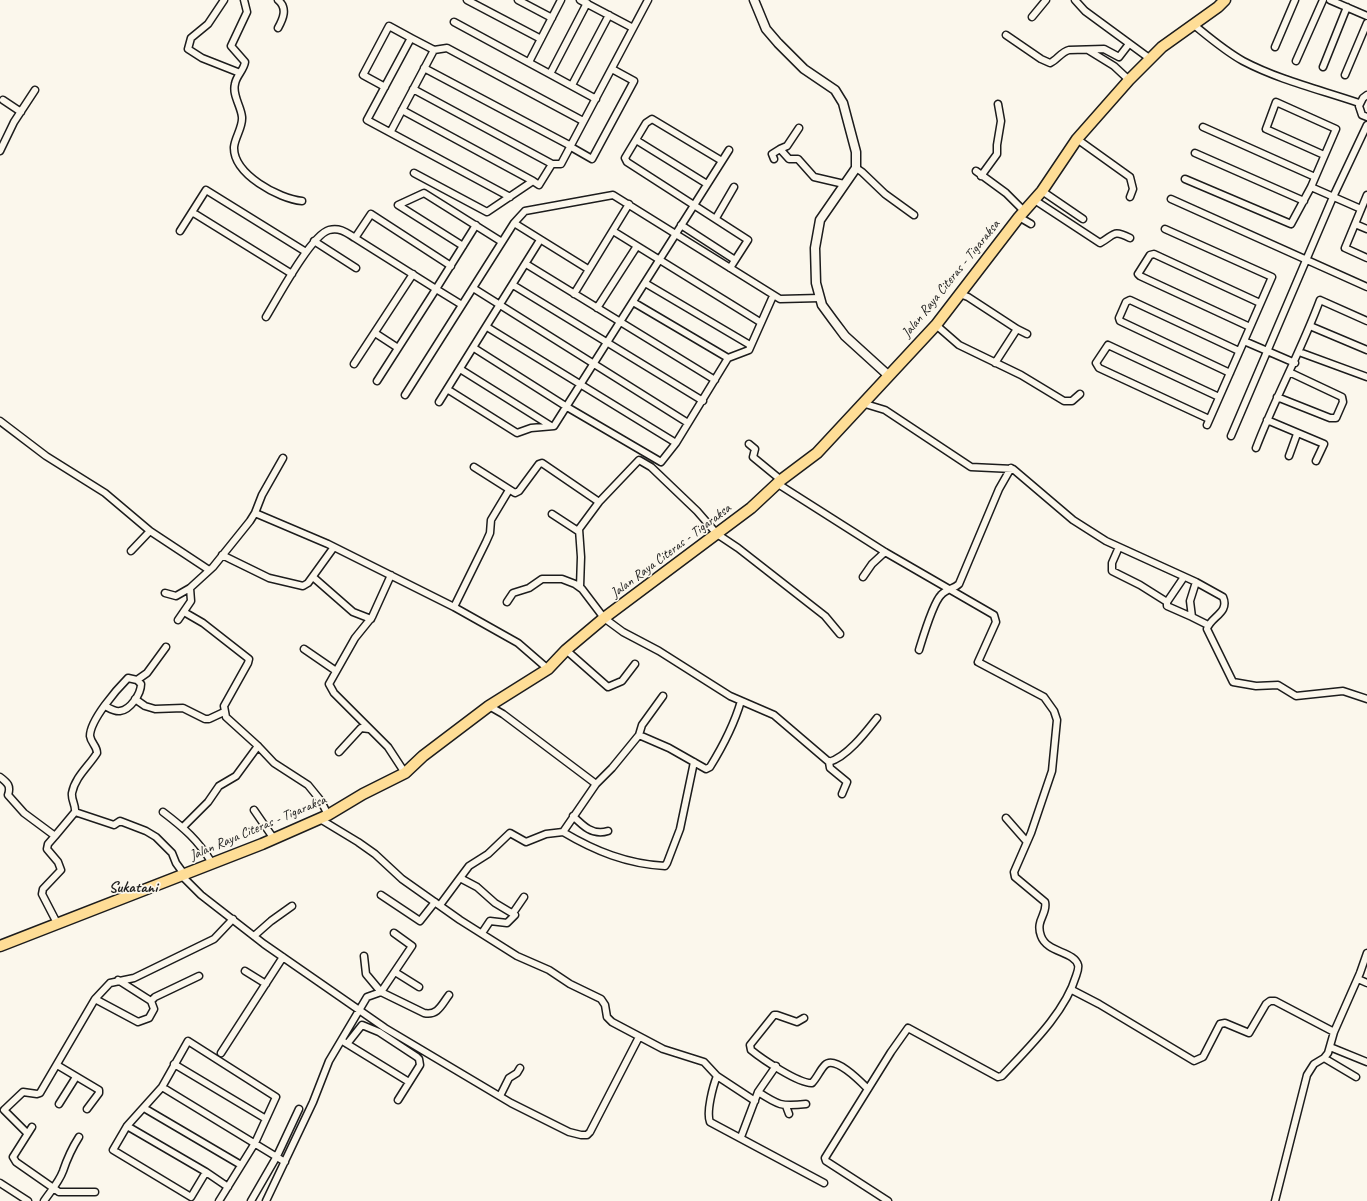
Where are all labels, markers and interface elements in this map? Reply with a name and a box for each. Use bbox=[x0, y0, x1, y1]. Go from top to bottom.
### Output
street label: Jalan Raya Citeras - Tigaraksa bbox=[898, 217, 1004, 341]
street label: Jalan Raya Citeras - Tigaraksa bbox=[607, 500, 735, 602]
street label: Jalan Raya Citeras - Tigaraksa bbox=[187, 792, 329, 864]
district label: Sukatani bbox=[109, 878, 157, 898]

